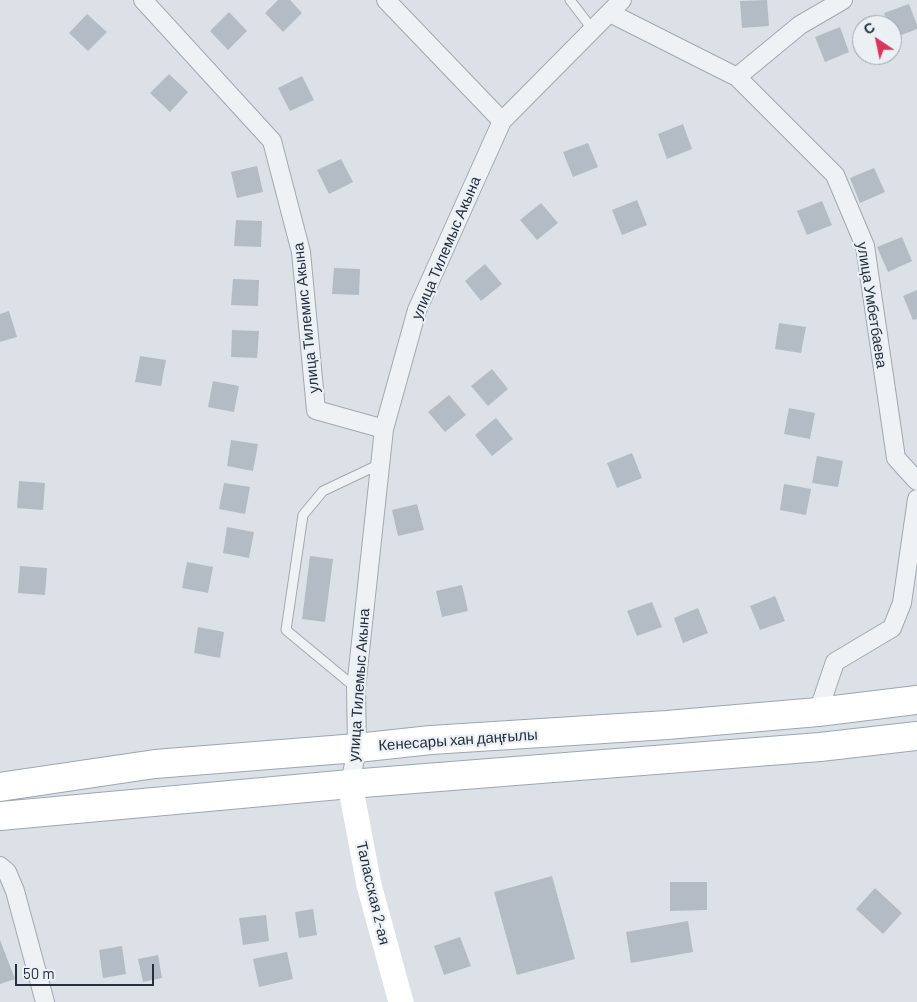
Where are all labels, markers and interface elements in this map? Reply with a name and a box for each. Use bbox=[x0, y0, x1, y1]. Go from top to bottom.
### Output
north arrow bbox=[852, 15, 902, 65]
text: С bbox=[860, 18, 878, 38]
street label: улица Тилемыс Акына bbox=[408, 174, 484, 322]
street label: улица Умбетбаева bbox=[853, 241, 891, 369]
street label: улица Тилемис Акына bbox=[289, 242, 323, 394]
street label: улица Тилемыс Акына bbox=[345, 608, 373, 762]
street label: Кенесары хан даңғылы bbox=[378, 725, 538, 755]
street label: Таласская 2-ая bbox=[352, 839, 394, 947]
scale bar bbox=[18, 954, 156, 986]
text: 50 m bbox=[23, 964, 55, 982]

